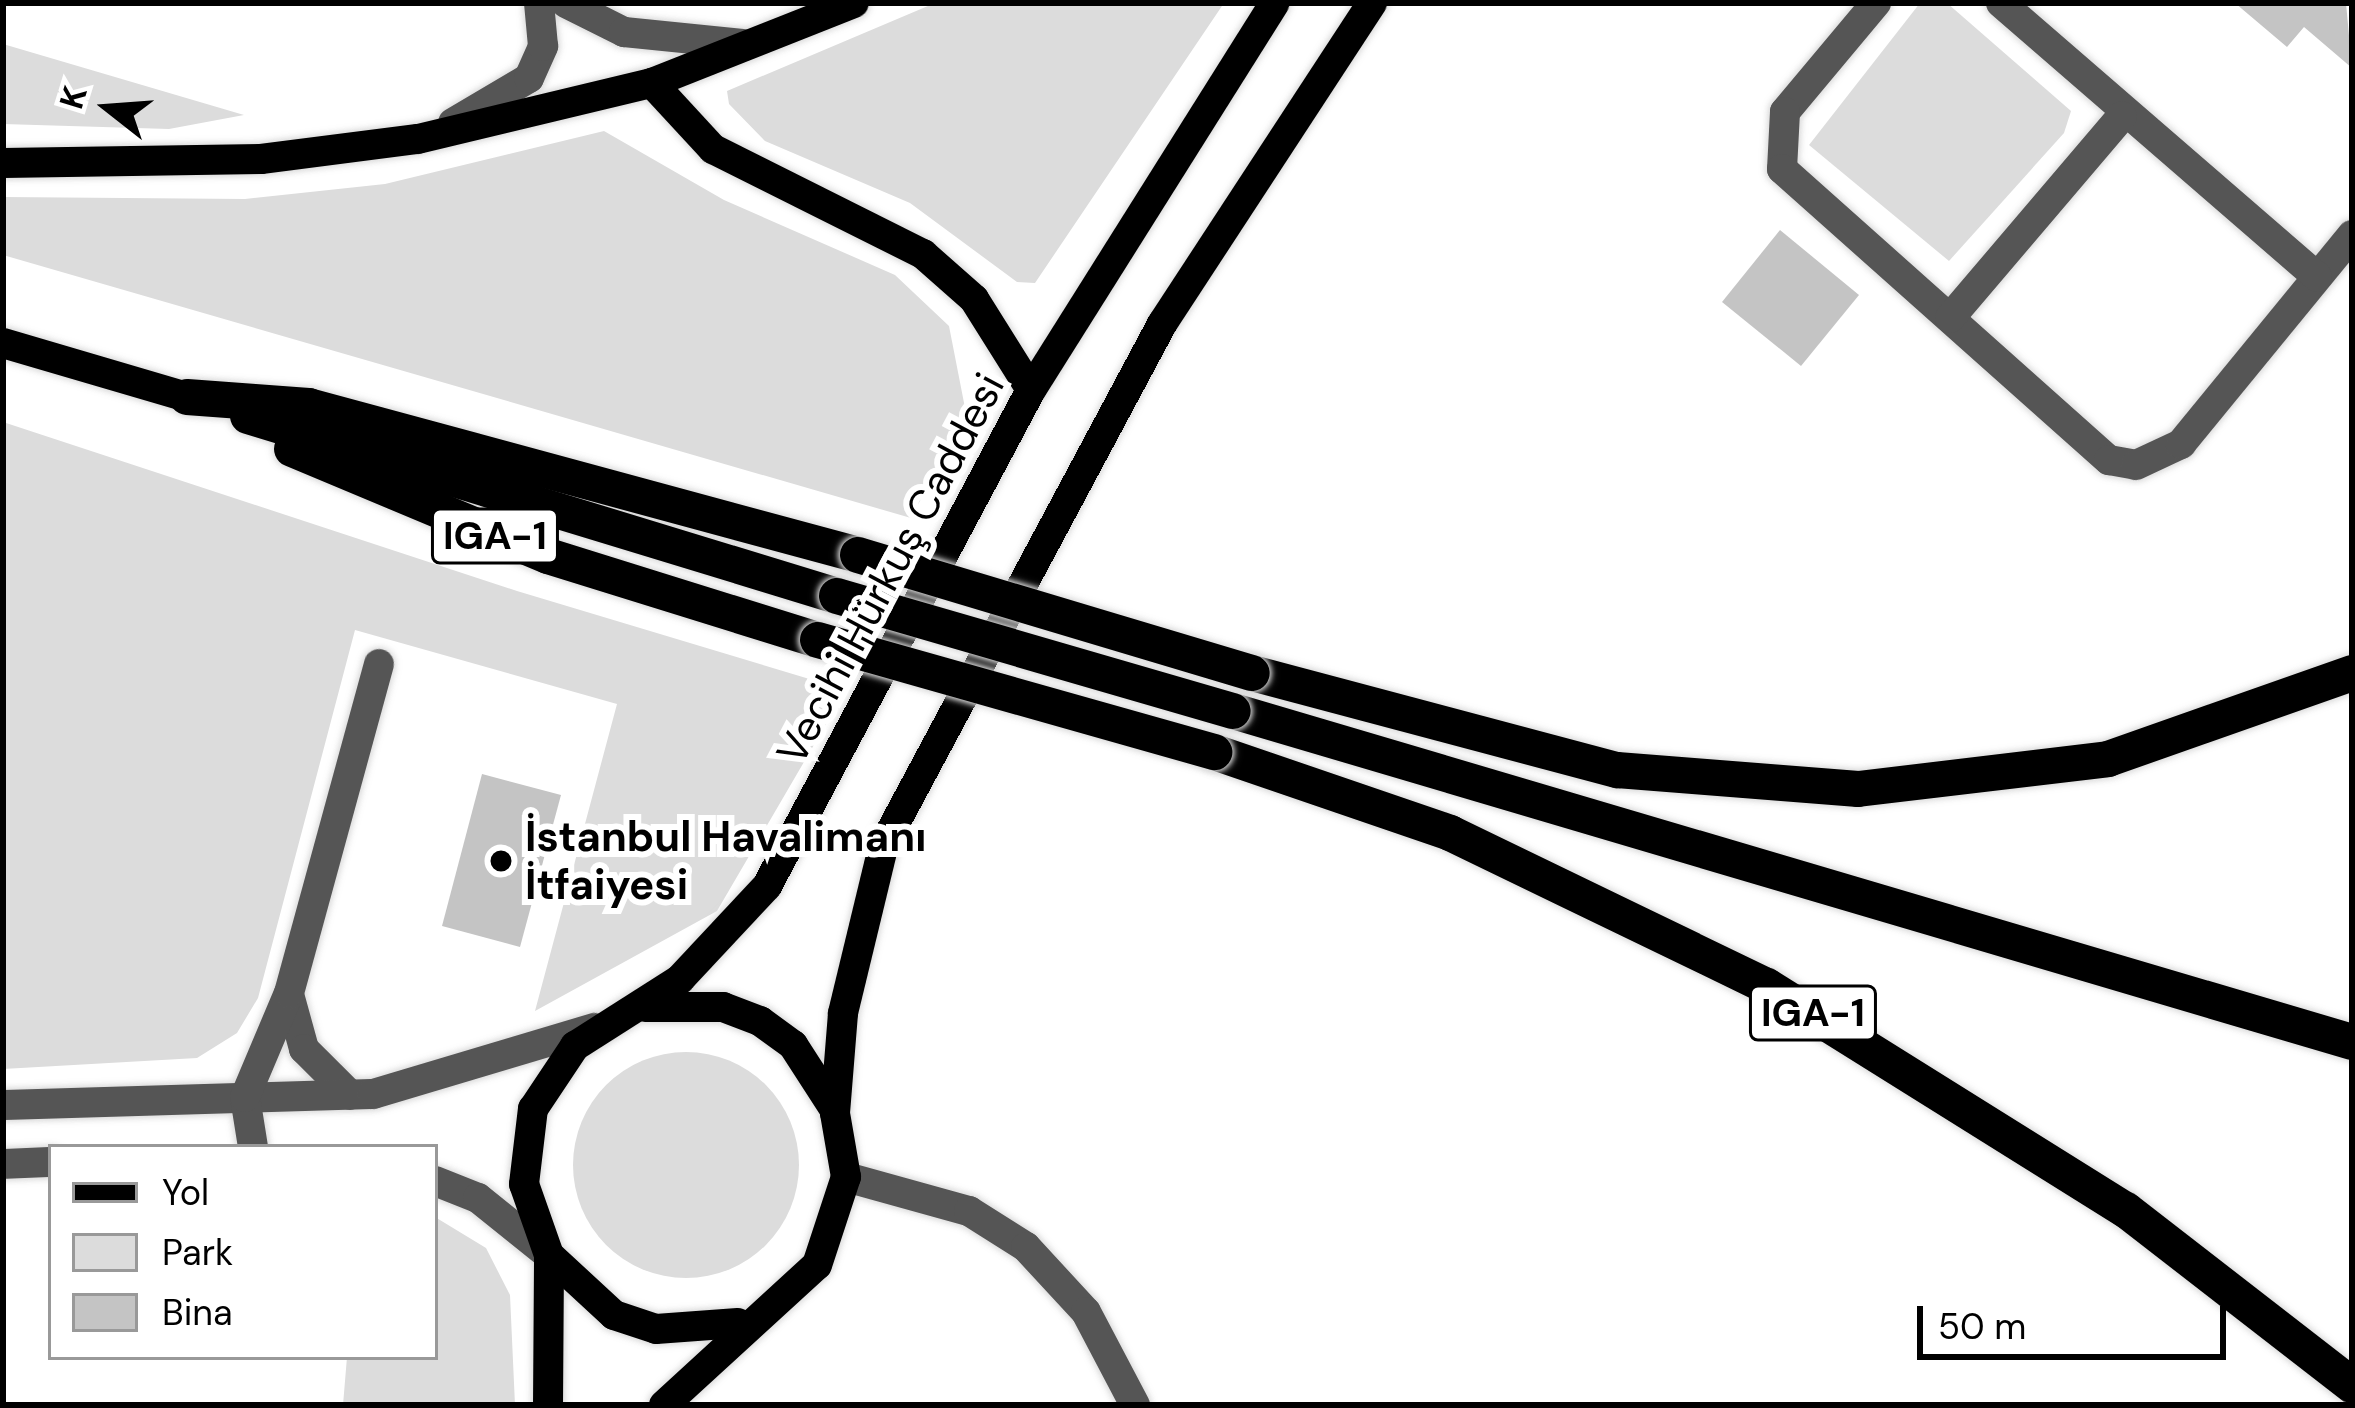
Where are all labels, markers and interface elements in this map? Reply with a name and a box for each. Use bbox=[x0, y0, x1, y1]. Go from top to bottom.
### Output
north arrow bbox=[48, 48, 168, 168]
text: K bbox=[49, 81, 97, 114]
street label: Vecihi Hürkuş Caddesi bbox=[767, 365, 1015, 773]
road number: IGA-1 bbox=[429, 503, 561, 569]
place label: İstanbul Havalimanı İtfaiyesi bbox=[525, 812, 926, 910]
marker: İstanbul Havalimanı İtfaiyesi bbox=[488, 848, 514, 874]
road number: IGA-1 bbox=[1747, 980, 1879, 1046]
legend bbox=[48, 1144, 438, 1360]
text: Yol bbox=[162, 1169, 209, 1216]
text: Park bbox=[162, 1229, 233, 1276]
scale bar bbox=[1923, 1282, 2232, 1356]
text: Bina bbox=[162, 1289, 233, 1336]
text: 50 m bbox=[1938, 1303, 2026, 1350]

